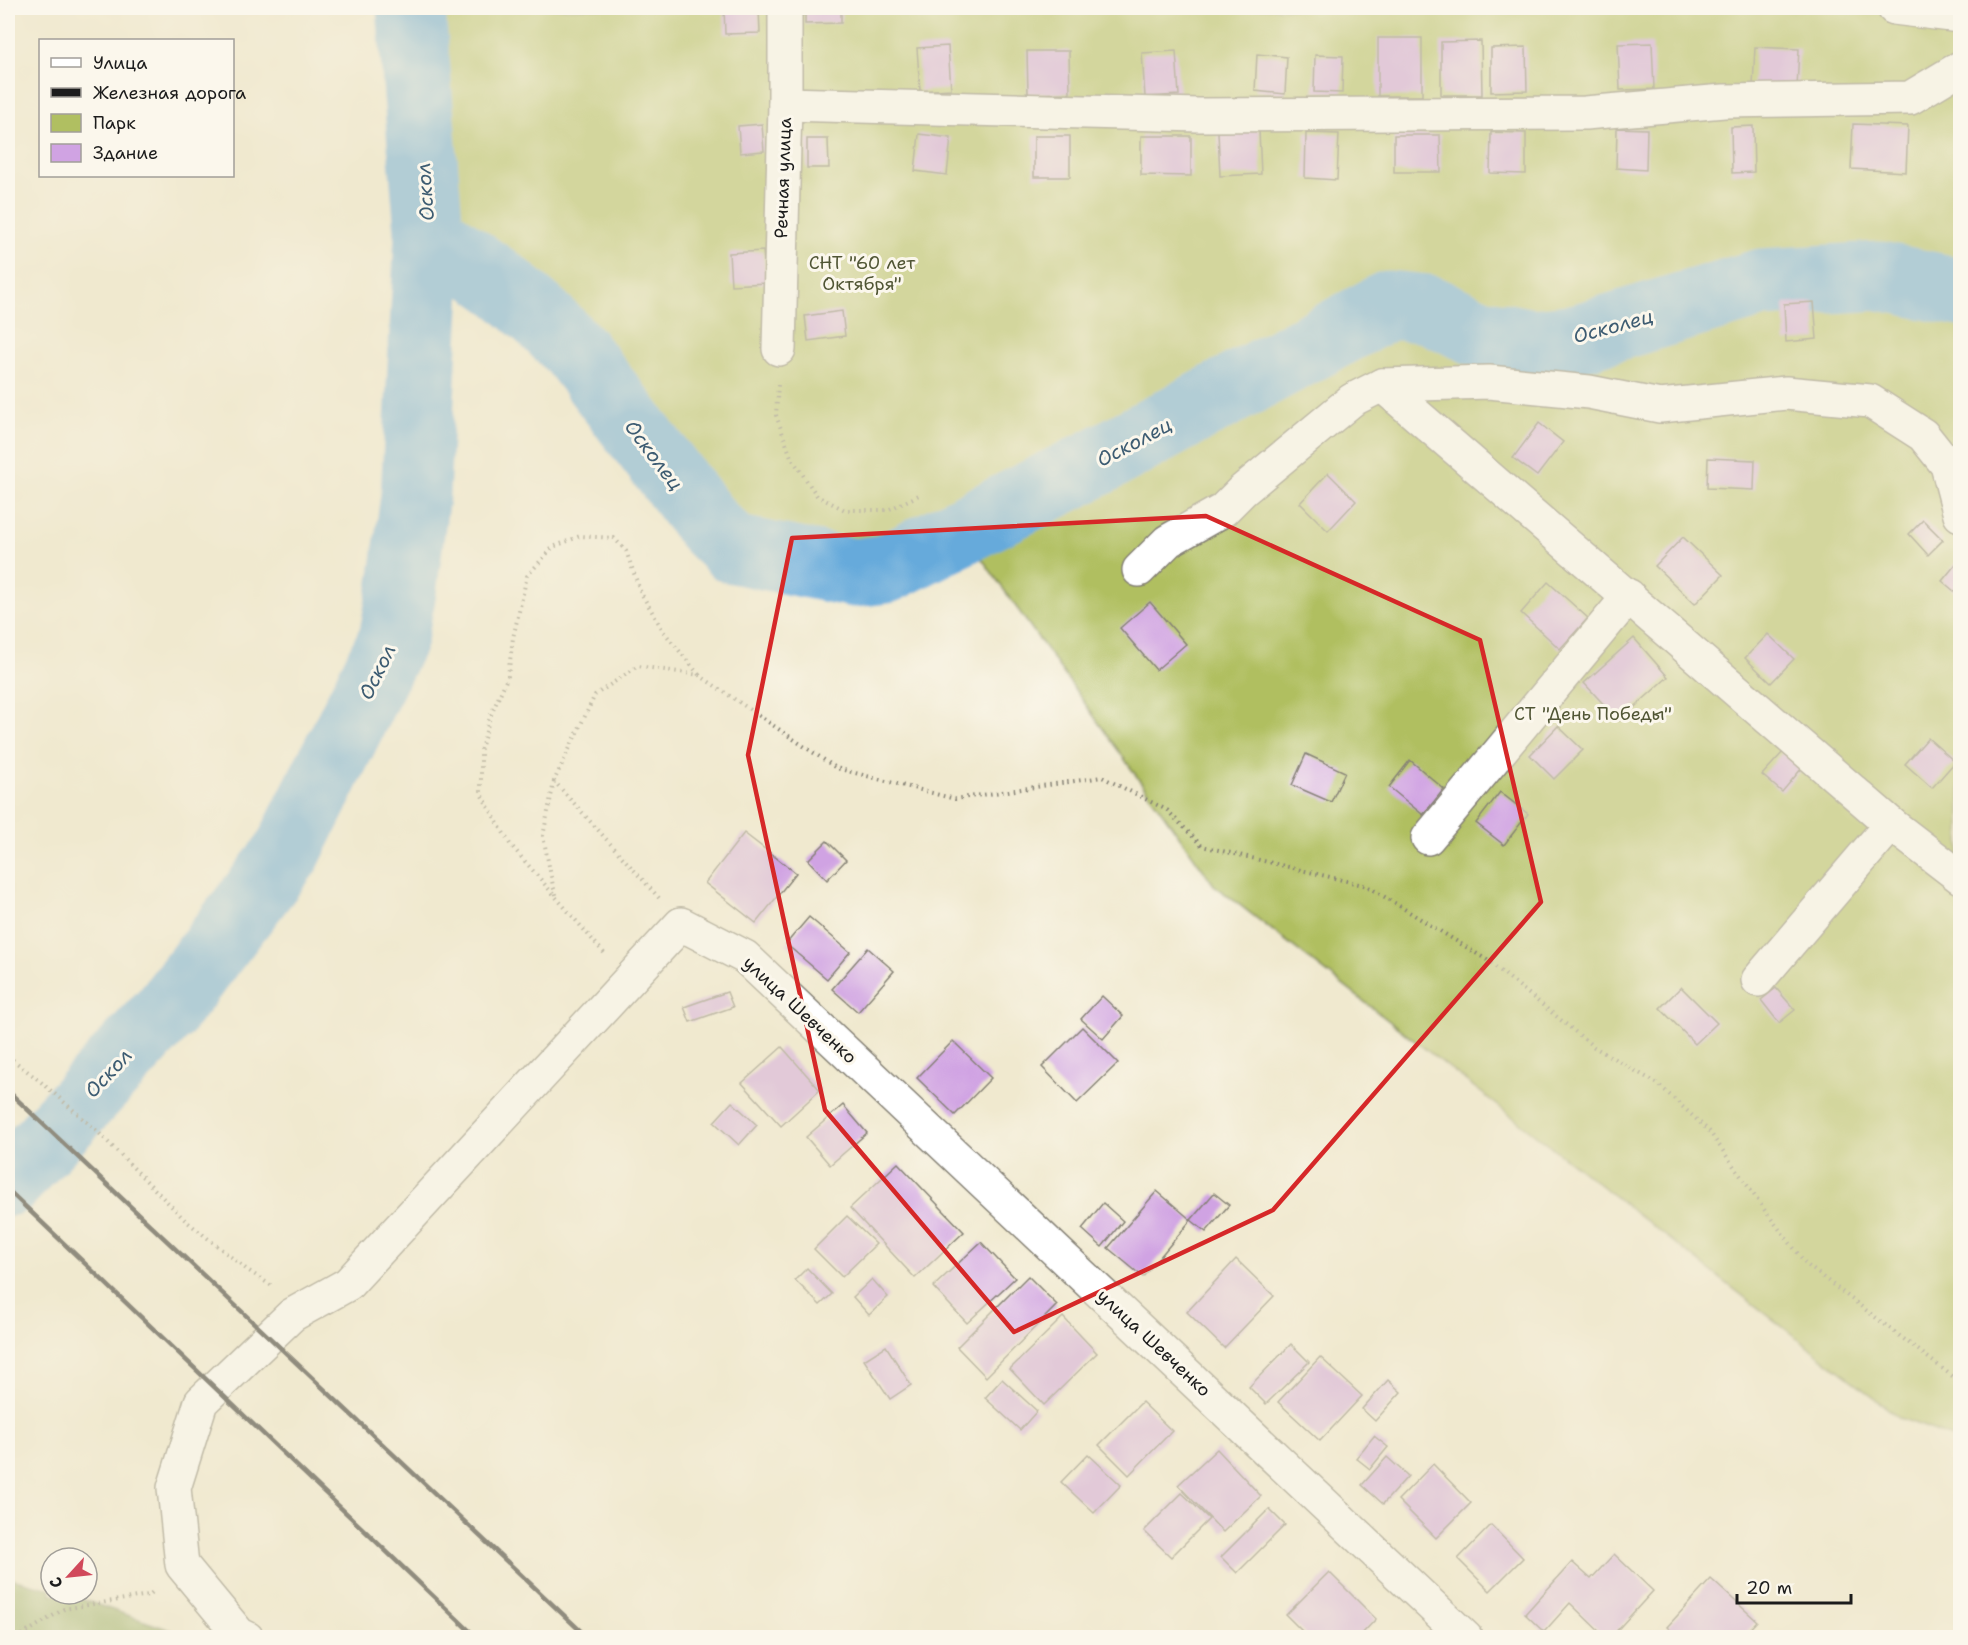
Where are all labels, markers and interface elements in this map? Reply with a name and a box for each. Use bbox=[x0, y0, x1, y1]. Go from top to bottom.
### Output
legend bbox=[39, 39, 234, 177]
text: Улица bbox=[93, 51, 147, 75]
text: Железная дорога bbox=[93, 81, 246, 105]
text: Парк bbox=[93, 111, 136, 135]
street label: Речная улица bbox=[769, 117, 797, 239]
text: Здание bbox=[93, 141, 158, 165]
water label: Оскол bbox=[410, 162, 440, 222]
park label: СНТ "60 лет Октября" bbox=[809, 251, 916, 296]
water label: Осколец bbox=[1570, 303, 1656, 349]
water label: Осколец bbox=[1092, 411, 1176, 473]
water label: Осколец bbox=[619, 415, 689, 495]
water label: Оскол bbox=[353, 640, 401, 704]
park label: СТ "День Победы" bbox=[1514, 702, 1672, 726]
street label: улица Шевченко bbox=[738, 951, 862, 1069]
water label: Оскол bbox=[79, 1043, 137, 1103]
street label: улица Шевченко bbox=[1092, 1284, 1216, 1402]
north arrow bbox=[39, 1546, 99, 1606]
scale bar bbox=[1737, 1567, 1851, 1605]
text: С bbox=[44, 1573, 68, 1592]
text: 20 m bbox=[1746, 1576, 1792, 1600]

